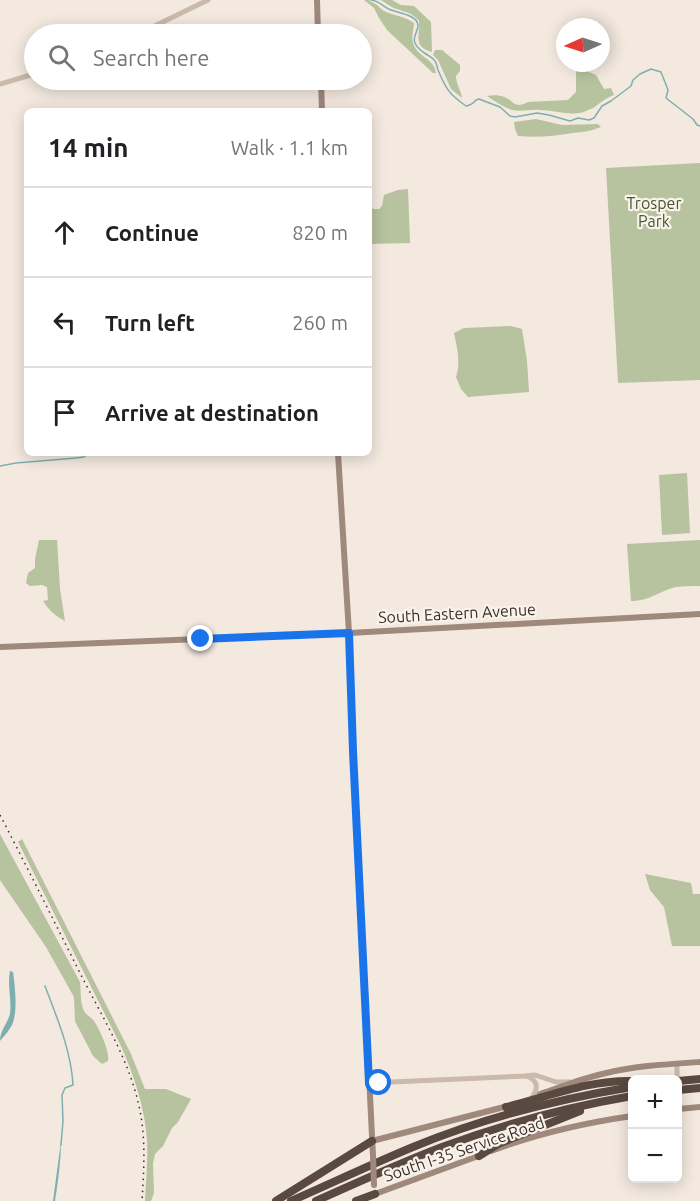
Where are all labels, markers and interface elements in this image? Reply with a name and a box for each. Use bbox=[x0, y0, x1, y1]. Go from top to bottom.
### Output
north arrow bbox=[556, 18, 610, 72]
search box bbox=[24, 24, 372, 90]
icon: search bbox=[45, 41, 78, 74]
text: Search here bbox=[93, 45, 209, 70]
text: 14 min bbox=[48, 133, 128, 162]
text: Walk · 1.1 km bbox=[231, 136, 348, 159]
park label: Trosper Park bbox=[627, 194, 681, 230]
icon: ahead bbox=[48, 216, 81, 249]
text: Continue bbox=[105, 220, 199, 245]
text: 820 m bbox=[292, 221, 348, 244]
icon: left bbox=[48, 306, 81, 339]
text: Turn left bbox=[105, 310, 195, 335]
text: 260 m bbox=[292, 311, 348, 334]
icon: arrive bbox=[48, 396, 81, 429]
text: Arrive at destination bbox=[105, 400, 319, 425]
street label: South Eastern Avenue bbox=[378, 600, 536, 626]
route end bbox=[187, 625, 213, 651]
route start bbox=[365, 1069, 391, 1095]
map controls bbox=[628, 1075, 682, 1183]
button: + bbox=[628, 1075, 682, 1129]
street label: South I-35 Service Road bbox=[381, 1113, 547, 1185]
button: − bbox=[628, 1129, 682, 1183]

